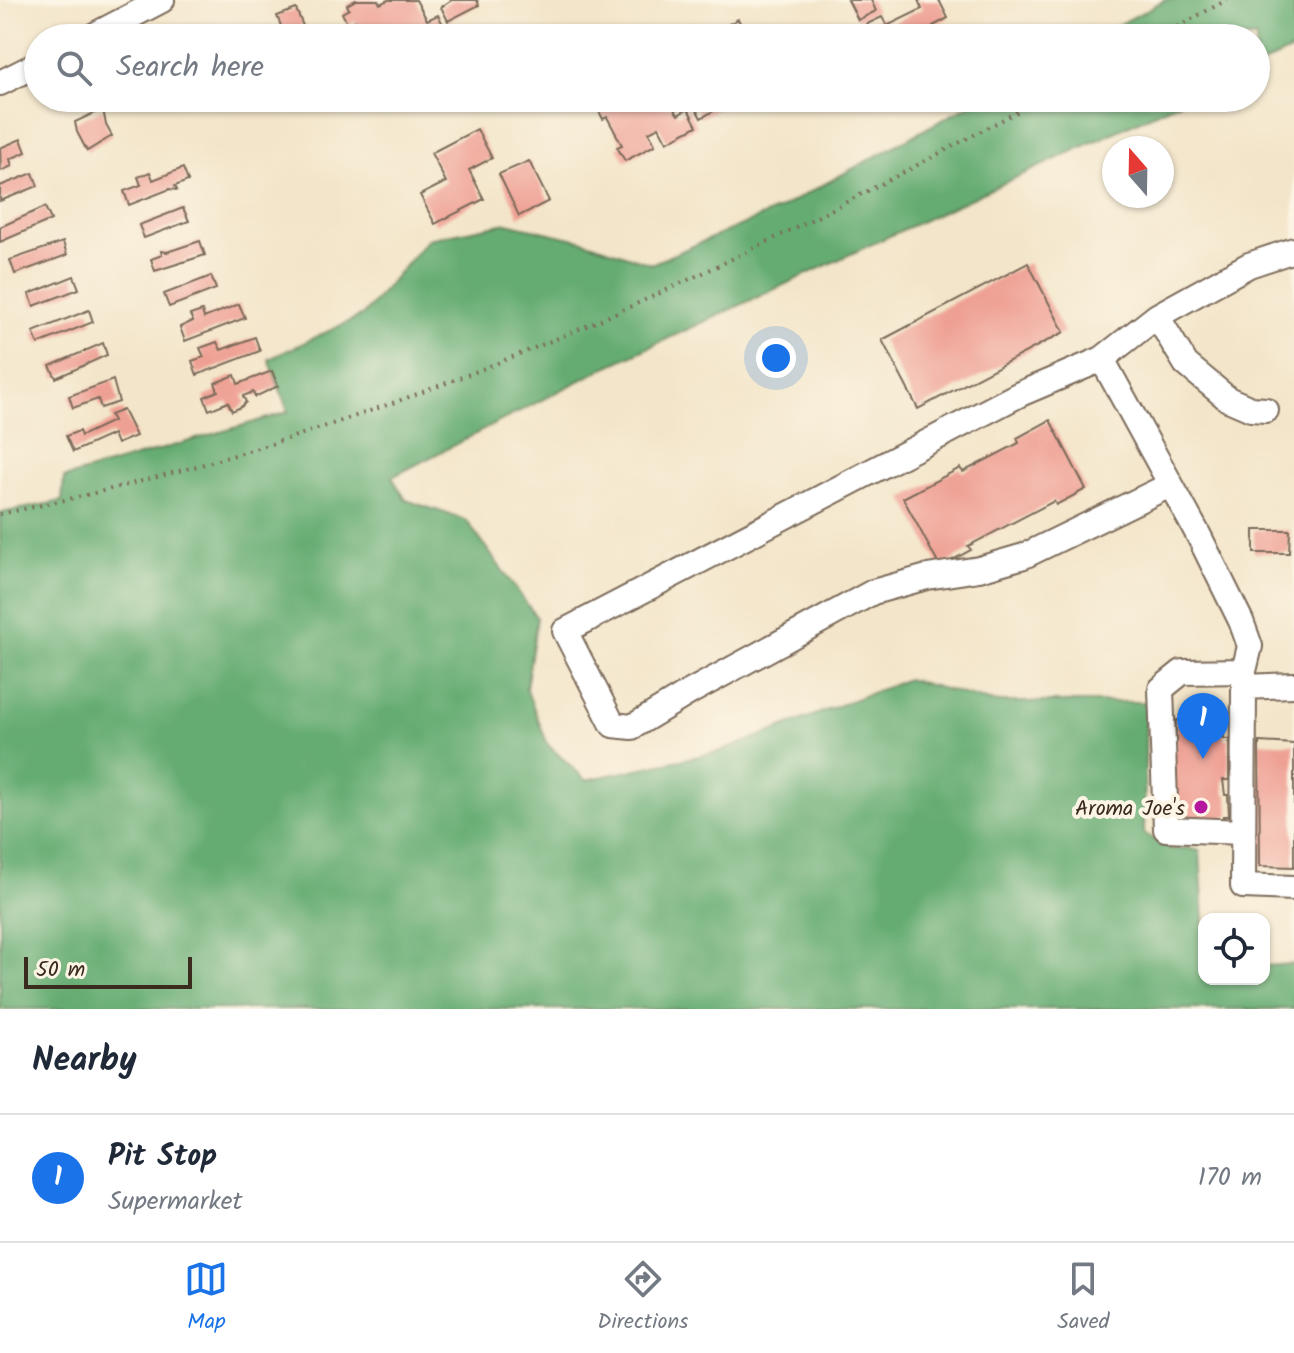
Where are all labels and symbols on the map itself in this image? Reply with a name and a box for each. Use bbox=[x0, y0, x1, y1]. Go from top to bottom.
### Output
north arrow bbox=[1102, 136, 1174, 208]
your location bbox=[756, 338, 796, 378]
pin: 1 bbox=[1177, 693, 1229, 759]
place label: Aroma Joe's bbox=[1075, 792, 1186, 827]
marker: Aroma Joe's bbox=[1192, 798, 1210, 816]
scale bar bbox=[24, 953, 192, 989]

